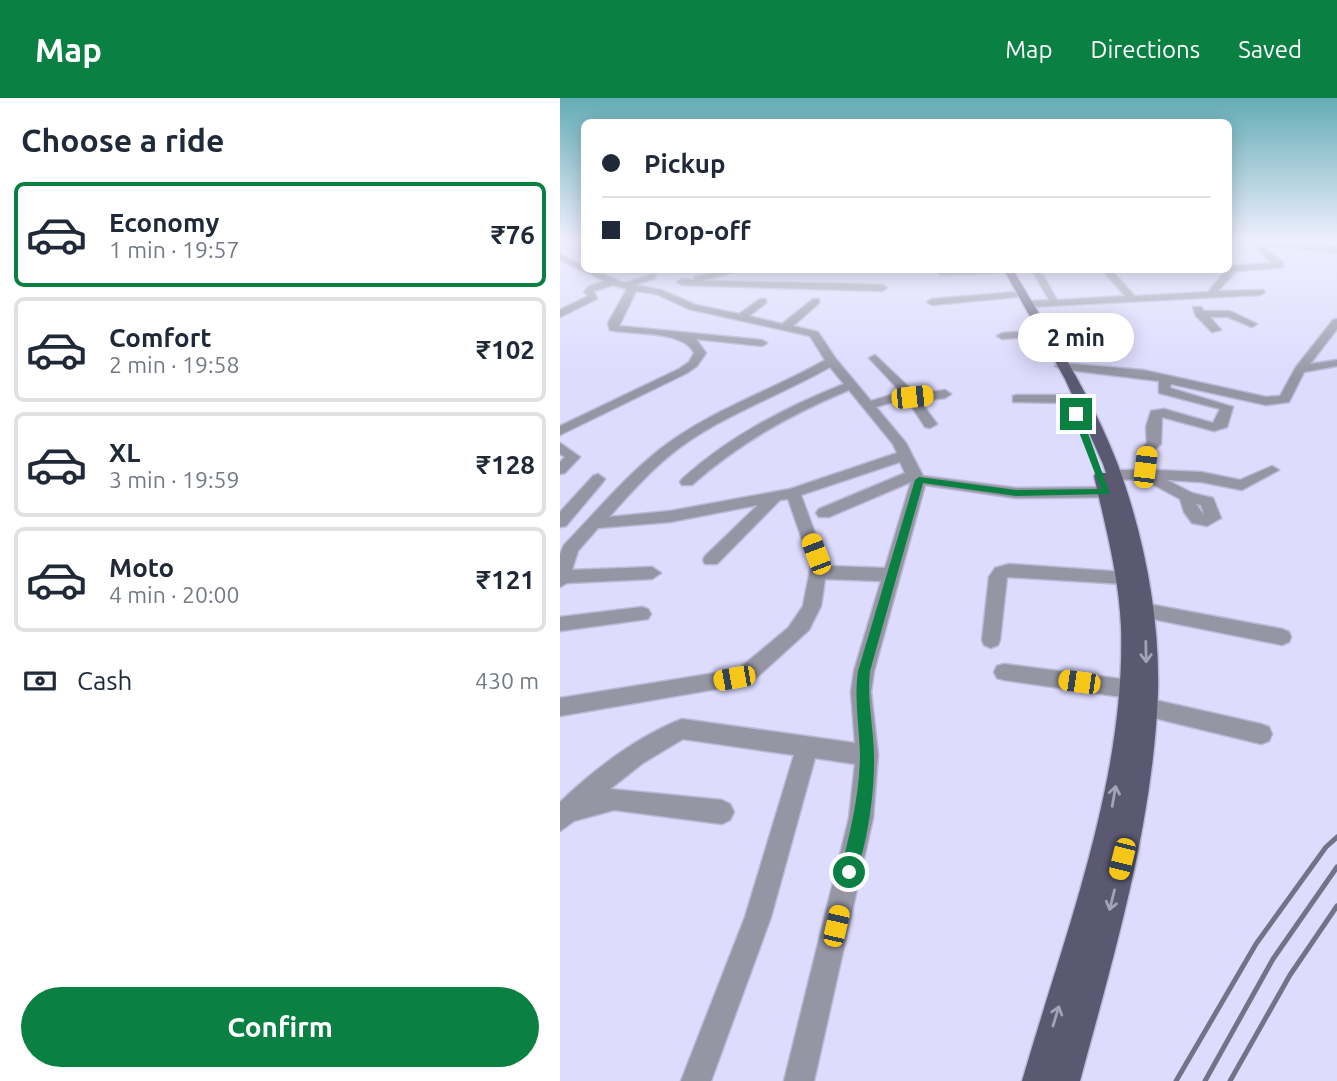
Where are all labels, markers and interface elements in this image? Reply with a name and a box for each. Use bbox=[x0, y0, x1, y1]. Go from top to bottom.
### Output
text: Map bbox=[35, 31, 102, 68]
text: Map bbox=[1005, 36, 1052, 63]
text: Directions bbox=[1090, 36, 1200, 63]
text: Saved bbox=[1238, 36, 1302, 63]
text: Choose a ride bbox=[21, 122, 224, 158]
text: Pickup bbox=[644, 149, 726, 178]
icon: car bbox=[25, 203, 88, 266]
text: Economy bbox=[109, 208, 219, 237]
text: Drop-off bbox=[644, 216, 751, 245]
text: ₹76 bbox=[491, 220, 535, 249]
text: 1 min · 19:57 bbox=[109, 237, 240, 262]
callout: 2 min bbox=[1018, 313, 1134, 362]
icon: car bbox=[25, 318, 88, 381]
text: Comfort bbox=[109, 323, 212, 352]
text: 2 min bbox=[1047, 325, 1105, 350]
text: ₹102 bbox=[476, 335, 535, 364]
text: 2 min · 19:58 bbox=[109, 352, 240, 377]
car bbox=[891, 384, 934, 410]
route end bbox=[1060, 398, 1092, 430]
icon: car bbox=[25, 433, 88, 496]
text: XL bbox=[109, 438, 140, 467]
car bbox=[1133, 445, 1158, 489]
text: ₹128 bbox=[476, 450, 535, 479]
text: 3 min · 19:59 bbox=[109, 467, 240, 492]
car bbox=[799, 531, 834, 577]
icon: car bbox=[25, 548, 88, 611]
text: Moto bbox=[109, 553, 174, 582]
text: ₹121 bbox=[476, 565, 535, 594]
text: 4 min · 20:00 bbox=[109, 582, 240, 607]
one-way arrow bbox=[1139, 640, 1153, 663]
icon: cash bbox=[21, 662, 59, 700]
car bbox=[712, 664, 757, 692]
text: Cash bbox=[77, 666, 132, 695]
text: 430 m bbox=[475, 668, 539, 693]
car bbox=[1057, 669, 1102, 695]
one-way arrow bbox=[1108, 785, 1121, 808]
car bbox=[1107, 836, 1138, 882]
route start bbox=[833, 856, 865, 888]
one-way arrow bbox=[1105, 888, 1118, 911]
car bbox=[822, 903, 851, 949]
button: Confirm bbox=[21, 987, 539, 1067]
one-way arrow bbox=[1051, 1005, 1064, 1027]

